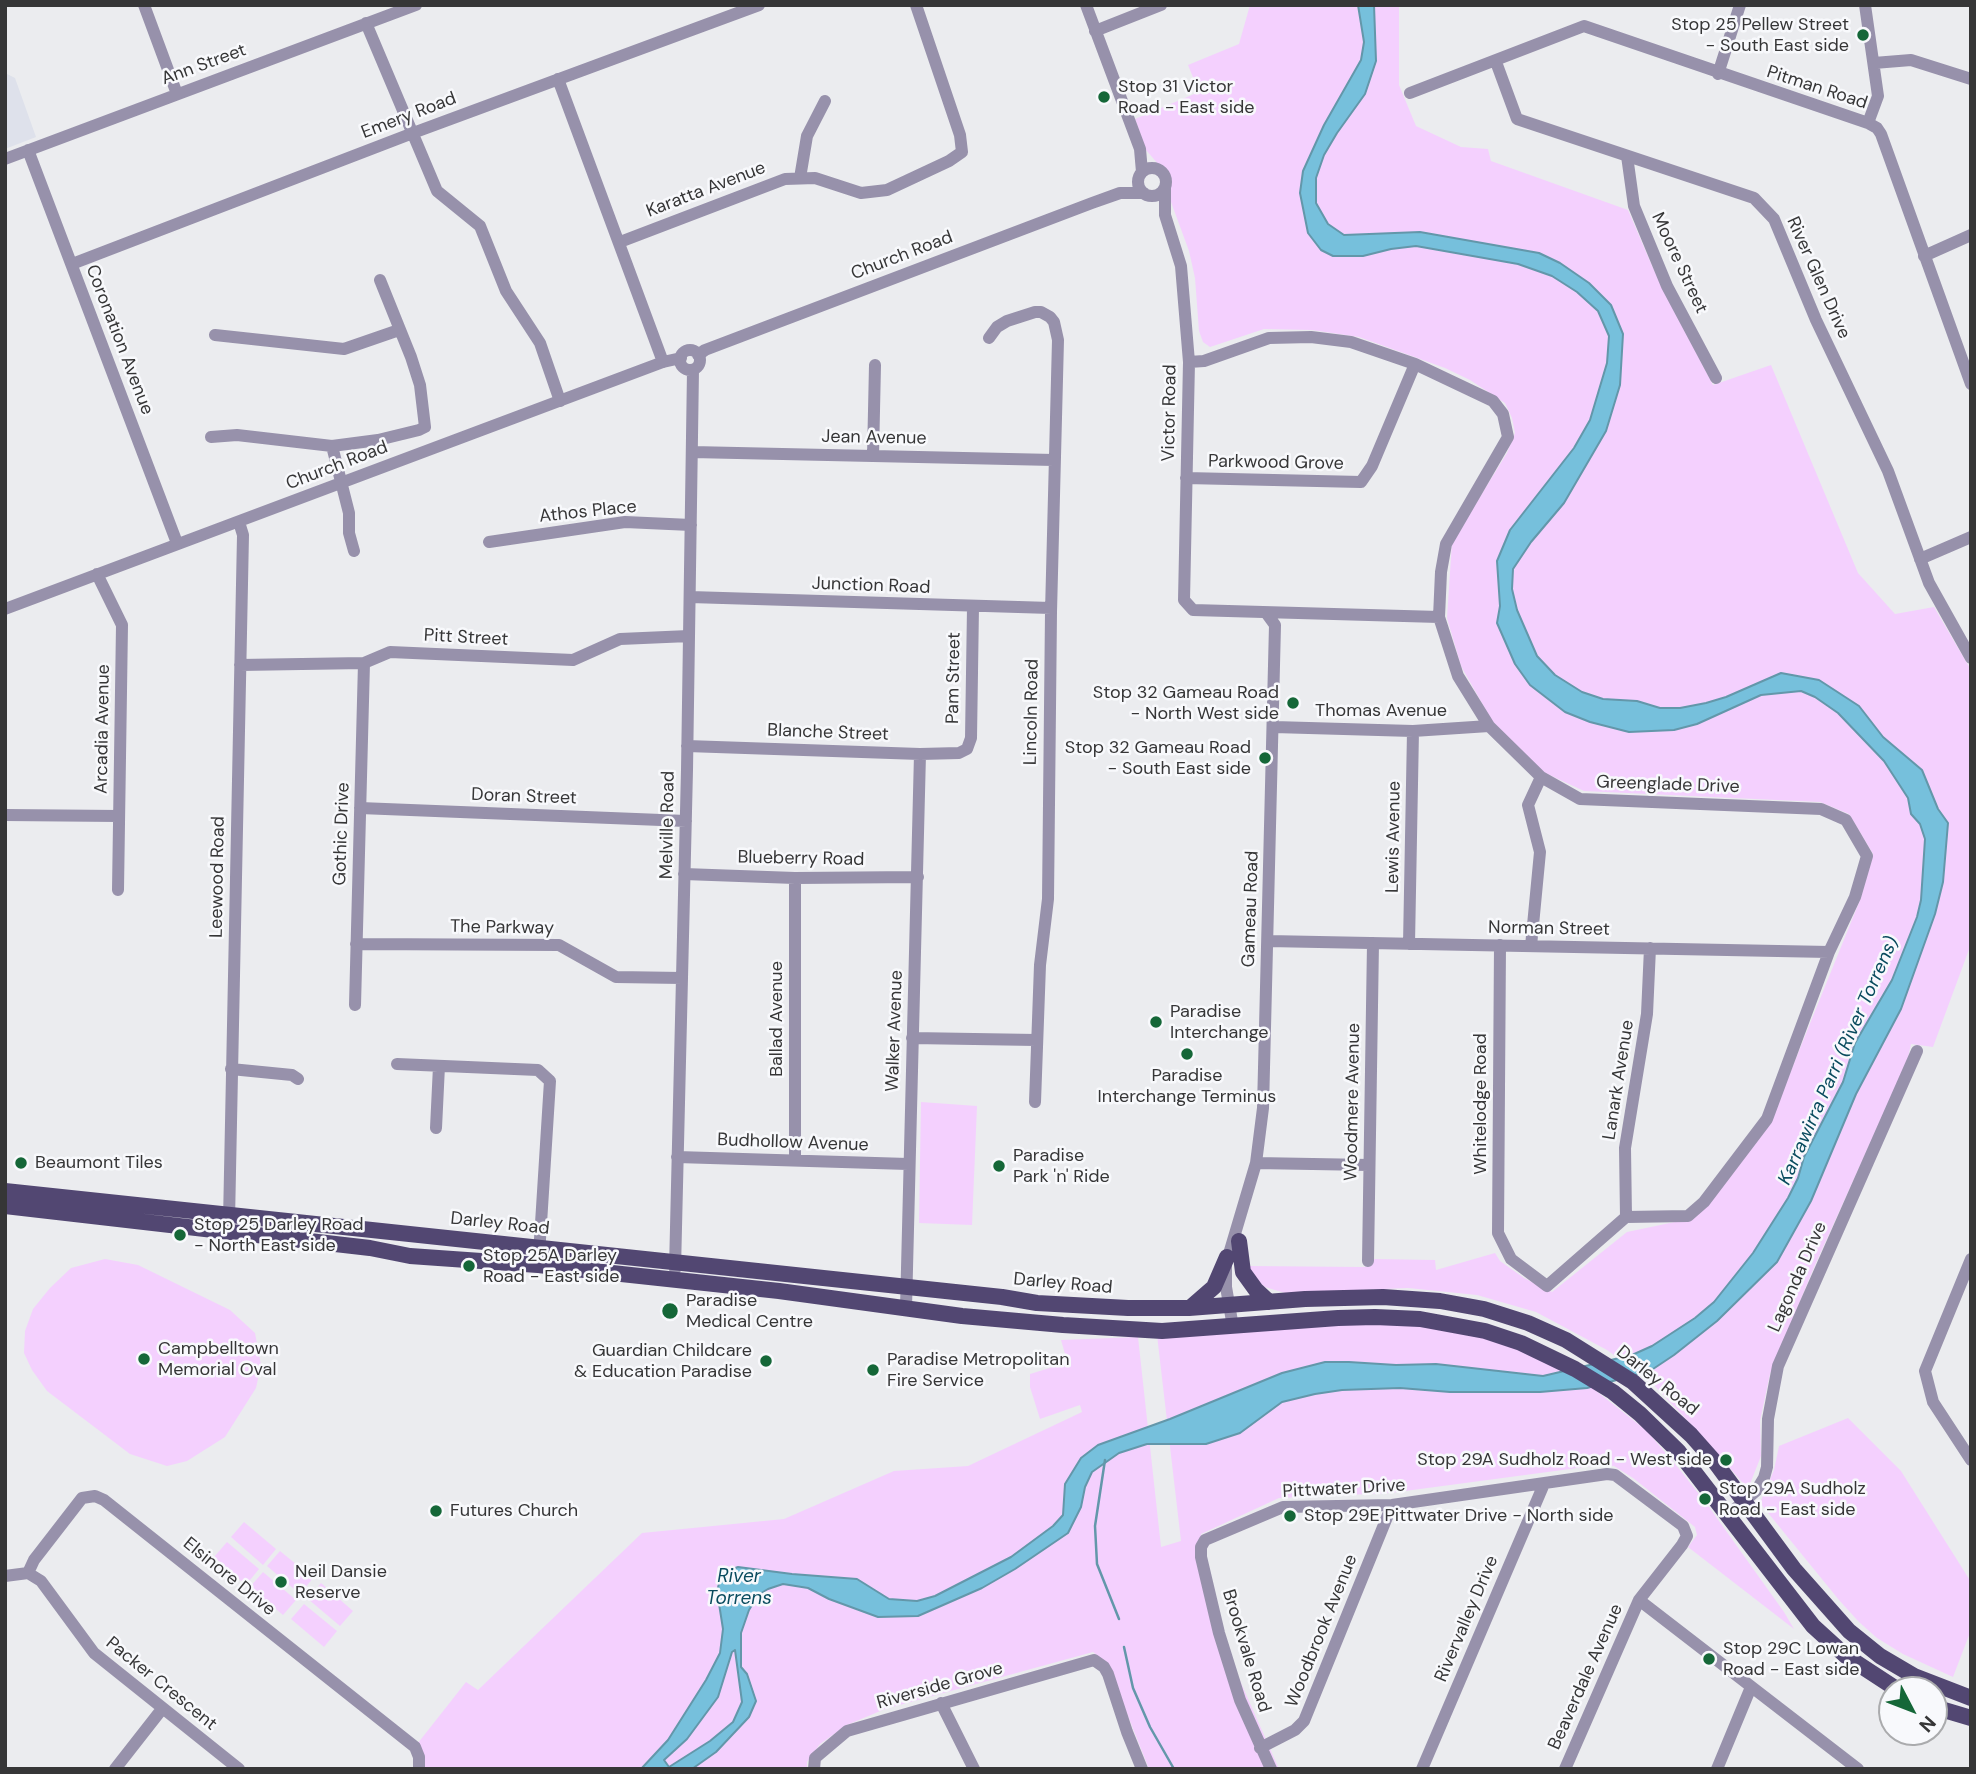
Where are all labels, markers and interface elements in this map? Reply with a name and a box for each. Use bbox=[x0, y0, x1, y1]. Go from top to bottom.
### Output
place label: Stop 25 Pellew Street - South East side bbox=[1671, 14, 1849, 56]
marker: Stop 25 Pellew Street - South East side bbox=[1855, 27, 1871, 43]
street label: Ann Street bbox=[159, 40, 249, 90]
street label: Pitman Road bbox=[1764, 62, 1870, 114]
place label: Stop 31 Victor Road - East side bbox=[1118, 76, 1255, 119]
street label: Emery Road bbox=[359, 88, 459, 144]
marker: Stop 31 Victor Road - East side bbox=[1096, 89, 1112, 105]
street label: Karatta Avenue bbox=[643, 157, 769, 223]
street label: Moore Street bbox=[1646, 209, 1712, 317]
street label: River Glen Drive bbox=[1781, 214, 1855, 342]
street label: Church Road bbox=[848, 227, 956, 285]
street label: Coronation Avenue bbox=[80, 262, 158, 418]
street label: Victor Road bbox=[1158, 364, 1182, 462]
street label: Jean Avenue bbox=[821, 426, 927, 450]
street label: Church Road bbox=[283, 437, 391, 495]
street label: Parkwood Grove bbox=[1208, 451, 1344, 475]
street label: Athos Place bbox=[538, 496, 638, 528]
street label: Junction Road bbox=[811, 573, 931, 599]
street label: Pitt Street bbox=[423, 625, 509, 651]
street label: Pam Street bbox=[942, 632, 966, 724]
street label: Lincoln Road bbox=[1020, 659, 1044, 765]
street label: Arcadia Avenue bbox=[91, 664, 115, 794]
place label: Stop 32 Gameau Road - North West side bbox=[1093, 682, 1279, 724]
marker: Stop 32 Gameau Road - North West side bbox=[1285, 695, 1301, 711]
street label: Thomas Avenue bbox=[1315, 700, 1447, 722]
street label: Blanche Street bbox=[767, 720, 889, 746]
place label: Stop 32 Gameau Road - South East side bbox=[1065, 737, 1251, 780]
marker: Stop 32 Gameau Road - South East side bbox=[1257, 750, 1273, 766]
street label: Melville Road bbox=[656, 771, 680, 879]
street label: Greenglade Drive bbox=[1596, 772, 1740, 798]
street label: Lewis Avenue bbox=[1382, 781, 1406, 893]
street label: Gothic Drive bbox=[329, 782, 355, 886]
street label: Doran Street bbox=[471, 784, 577, 810]
street label: Leewood Road bbox=[206, 816, 230, 938]
street label: Blueberry Road bbox=[737, 847, 865, 871]
street label: Gameau Road bbox=[1238, 850, 1264, 968]
street label: The Parkway bbox=[450, 916, 554, 940]
street label: Norman Street bbox=[1488, 917, 1610, 941]
water label: Karrawirra Parri (River Torrens) bbox=[1774, 933, 1904, 1189]
street label: Ballad Avenue bbox=[766, 961, 788, 1077]
street label: Walker Avenue bbox=[882, 970, 908, 1092]
place label: Paradise Interchange bbox=[1170, 1001, 1269, 1044]
marker: Paradise Interchange bbox=[1148, 1014, 1164, 1030]
street label: Lanark Avenue bbox=[1599, 1019, 1639, 1141]
street label: Woodmere Avenue bbox=[1341, 1023, 1365, 1181]
street label: Whitelodge Road bbox=[1470, 1033, 1492, 1175]
marker: Paradise Interchange Terminus bbox=[1179, 1046, 1195, 1062]
place label: Paradise Interchange Terminus bbox=[1098, 1065, 1276, 1108]
street label: Budhollow Avenue bbox=[717, 1130, 869, 1156]
place label: Paradise Park 'n' Ride bbox=[1013, 1145, 1110, 1188]
place label: Beaumont Tiles bbox=[35, 1152, 163, 1174]
marker: Beaumont Tiles bbox=[13, 1155, 29, 1171]
marker: Paradise Park 'n' Ride bbox=[991, 1158, 1007, 1174]
street label: Darley Road bbox=[449, 1208, 551, 1240]
place label: Stop 25 Darley Road - North East side bbox=[194, 1214, 364, 1256]
street label: Lagonda Drive bbox=[1764, 1218, 1832, 1336]
marker: Stop 25 Darley Road - North East side bbox=[172, 1227, 188, 1243]
place label: Stop 25A Darley Road - East side bbox=[483, 1245, 620, 1288]
marker: Stop 25A Darley Road - East side bbox=[461, 1258, 477, 1274]
street label: Darley Road bbox=[1013, 1269, 1113, 1299]
place label: Paradise Medical Centre bbox=[686, 1290, 813, 1332]
marker: Paradise Medical Centre bbox=[660, 1301, 680, 1321]
place label: Campbelltown Memorial Oval bbox=[158, 1338, 279, 1380]
place label: Guardian Childcare & Education Paradise bbox=[574, 1340, 752, 1382]
street label: Darley Road bbox=[1612, 1341, 1702, 1421]
place label: Paradise Metropolitan Fire Service bbox=[887, 1349, 1069, 1392]
marker: Campbelltown Memorial Oval bbox=[136, 1351, 152, 1367]
marker: Guardian Childcare & Education Paradise bbox=[758, 1353, 774, 1369]
marker: Paradise Metropolitan Fire Service bbox=[865, 1362, 881, 1378]
place label: Stop 29A Sudholz Road - West side bbox=[1417, 1449, 1712, 1471]
marker: Stop 29A Sudholz Road - West side bbox=[1718, 1452, 1734, 1468]
street label: Pittwater Drive bbox=[1282, 1475, 1406, 1503]
place label: Stop 29A Sudholz Road - East side bbox=[1719, 1478, 1866, 1520]
marker: Stop 29A Sudholz Road - East side bbox=[1697, 1491, 1713, 1507]
place label: Futures Church bbox=[450, 1500, 578, 1522]
marker: Futures Church bbox=[428, 1503, 444, 1519]
place label: Stop 29E Pittwater Drive - North side bbox=[1304, 1505, 1613, 1527]
marker: Stop 29E Pittwater Drive - North side bbox=[1282, 1508, 1298, 1524]
street label: Elsinore Drive bbox=[178, 1533, 280, 1621]
street label: Woodbrook Avenue bbox=[1281, 1551, 1363, 1711]
street label: Rivervalley Drive bbox=[1431, 1553, 1503, 1685]
place label: Neil Dansie Reserve bbox=[295, 1561, 387, 1604]
water label: River Torrens bbox=[706, 1566, 772, 1610]
marker: Neil Dansie Reserve bbox=[273, 1574, 289, 1590]
street label: Brookvale Road bbox=[1217, 1587, 1275, 1715]
street label: Beaverdale Avenue bbox=[1544, 1601, 1628, 1753]
street label: Packer Crescent bbox=[101, 1633, 221, 1735]
place label: Stop 29C Lowan Road - East side bbox=[1723, 1638, 1860, 1680]
marker: Stop 29C Lowan Road - East side bbox=[1701, 1651, 1717, 1667]
street label: Riverside Grove bbox=[875, 1658, 1005, 1714]
north arrow bbox=[1878, 1676, 1948, 1746]
text: N bbox=[1914, 1711, 1941, 1738]

